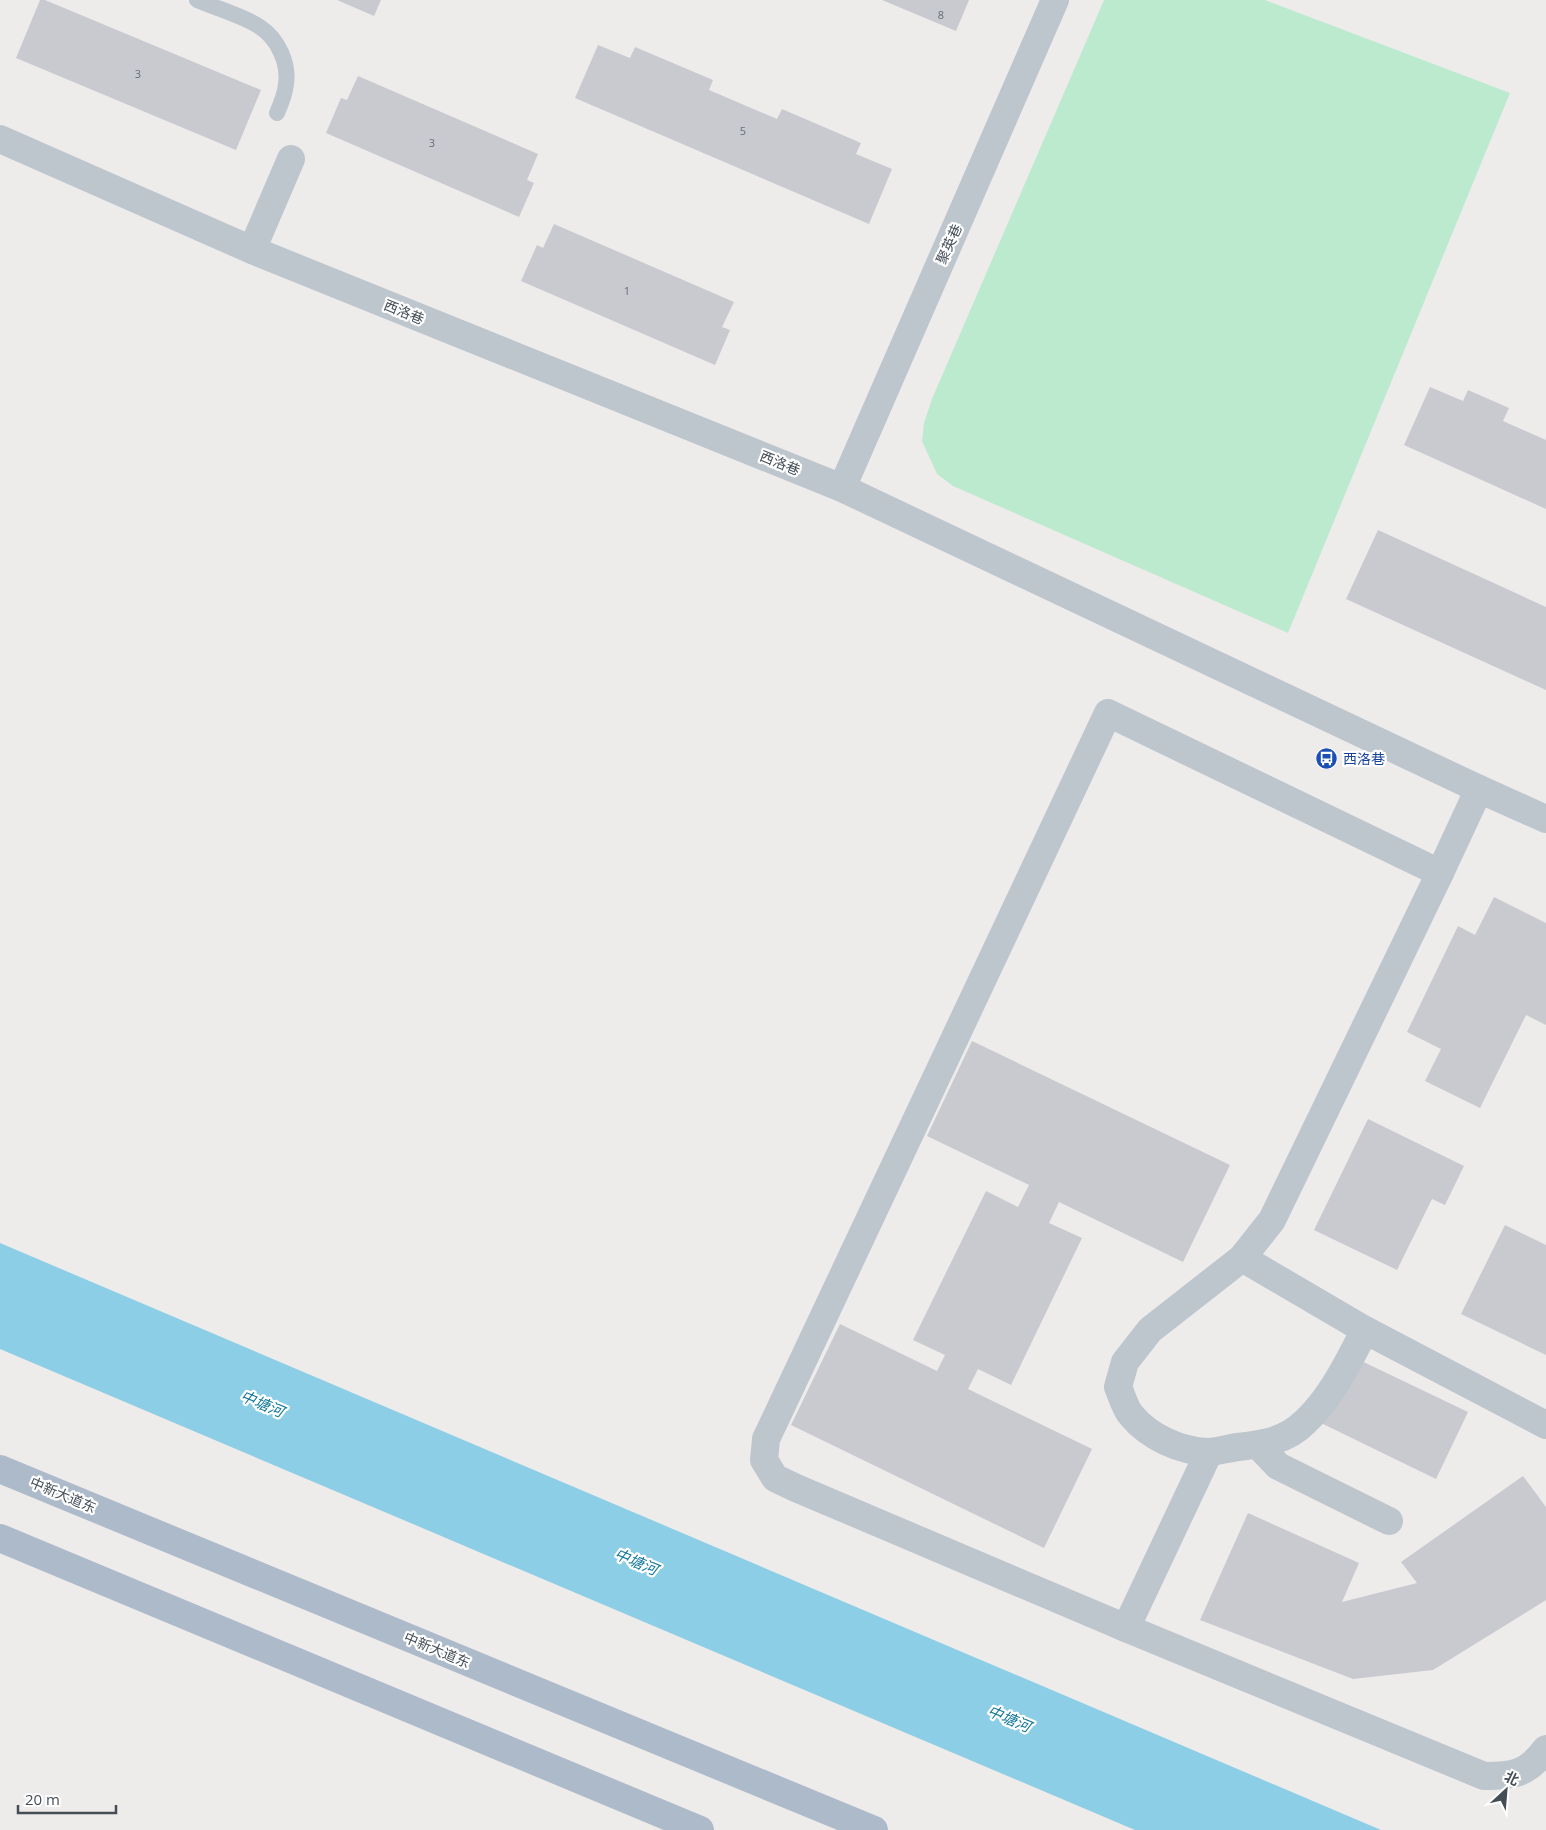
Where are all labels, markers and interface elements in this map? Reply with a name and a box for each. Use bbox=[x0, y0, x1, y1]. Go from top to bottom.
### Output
house number: 8 bbox=[938, 7, 944, 22]
house number: 3 bbox=[135, 66, 141, 81]
house number: 5 bbox=[740, 123, 746, 138]
house number: 3 bbox=[429, 135, 435, 150]
street label: 聚英巷 bbox=[931, 221, 966, 267]
house number: 1 bbox=[624, 283, 630, 298]
street label: 西洛巷 bbox=[381, 295, 427, 328]
street label: 西洛巷 bbox=[757, 446, 803, 479]
bus stop icon: 西洛巷 bbox=[1315, 747, 1339, 771]
place label: 西洛巷 bbox=[1343, 749, 1385, 768]
water label: 中塘河 bbox=[238, 1385, 290, 1422]
street label: 中新大道东 bbox=[27, 1472, 99, 1517]
water label: 中塘河 bbox=[612, 1543, 664, 1580]
street label: 中新大道东 bbox=[401, 1627, 473, 1672]
water label: 中塘河 bbox=[985, 1700, 1037, 1737]
north arrow bbox=[1481, 1765, 1531, 1815]
text: 北 bbox=[1501, 1766, 1522, 1789]
scale bar bbox=[18, 1782, 115, 1814]
text: 20 m bbox=[25, 1789, 60, 1809]

